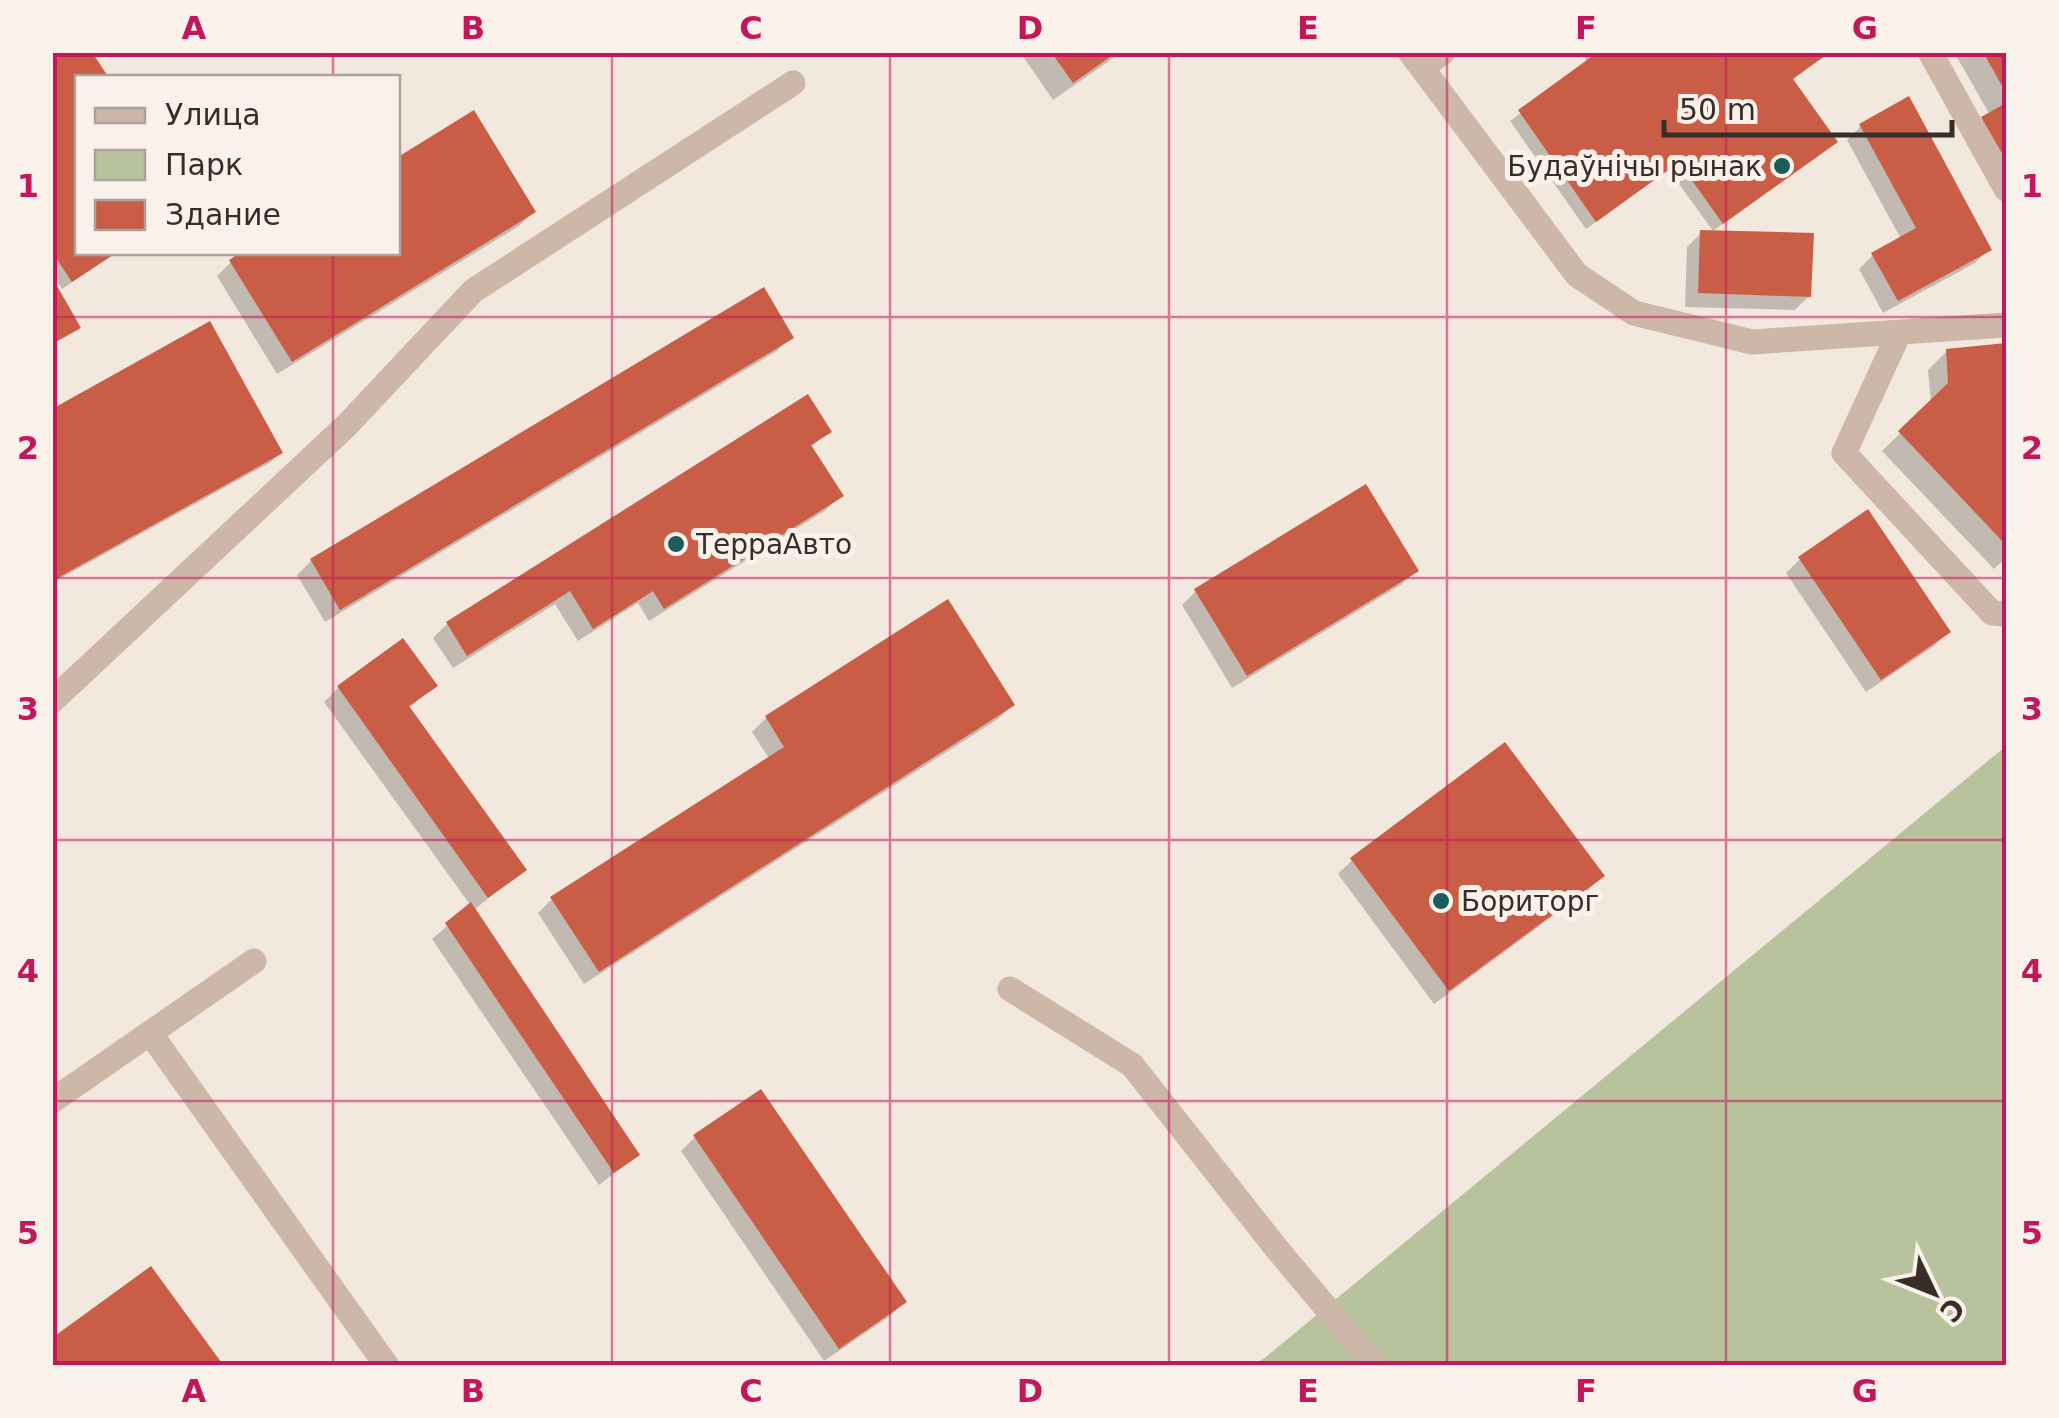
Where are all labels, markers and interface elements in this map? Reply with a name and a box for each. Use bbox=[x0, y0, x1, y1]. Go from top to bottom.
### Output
text: A bbox=[182, 9, 207, 47]
text: B bbox=[461, 9, 485, 47]
text: C bbox=[739, 9, 763, 47]
text: D bbox=[1017, 9, 1043, 47]
text: E bbox=[1297, 9, 1319, 47]
text: F bbox=[1575, 9, 1597, 47]
text: G bbox=[1852, 9, 1878, 47]
legend bbox=[75, 75, 400, 255]
scale bar bbox=[1664, 75, 1952, 137]
text: 50 m bbox=[1679, 92, 1756, 127]
text: Улица bbox=[165, 97, 261, 132]
text: Парк bbox=[165, 147, 243, 182]
place label: Будаўнічы рынак bbox=[1507, 150, 1762, 183]
marker: Будаўнічы рынак bbox=[1771, 155, 1793, 177]
text: 1 bbox=[17, 167, 39, 205]
text: 1 bbox=[2021, 167, 2043, 205]
text: Здание bbox=[165, 197, 281, 232]
text: 2 bbox=[17, 429, 39, 467]
text: 2 bbox=[2021, 429, 2043, 467]
place label: ТерраАвто bbox=[695, 528, 852, 561]
marker: ТерраАвто bbox=[665, 533, 687, 555]
text: 3 bbox=[17, 690, 39, 728]
text: 3 bbox=[2021, 690, 2043, 728]
place label: Бориторг bbox=[1461, 885, 1599, 918]
marker: Бориторг bbox=[1430, 890, 1452, 912]
text: 4 bbox=[17, 952, 39, 990]
text: 4 bbox=[2021, 952, 2043, 990]
text: 5 bbox=[17, 1214, 39, 1252]
text: 5 bbox=[2021, 1214, 2043, 1252]
north arrow bbox=[1884, 1243, 1984, 1343]
text: С bbox=[1933, 1291, 1971, 1328]
text: A bbox=[182, 1372, 207, 1410]
text: B bbox=[461, 1372, 485, 1410]
text: C bbox=[739, 1372, 763, 1410]
text: D bbox=[1017, 1372, 1043, 1410]
text: E bbox=[1297, 1372, 1319, 1410]
text: F bbox=[1575, 1372, 1597, 1410]
text: G bbox=[1852, 1372, 1878, 1410]

